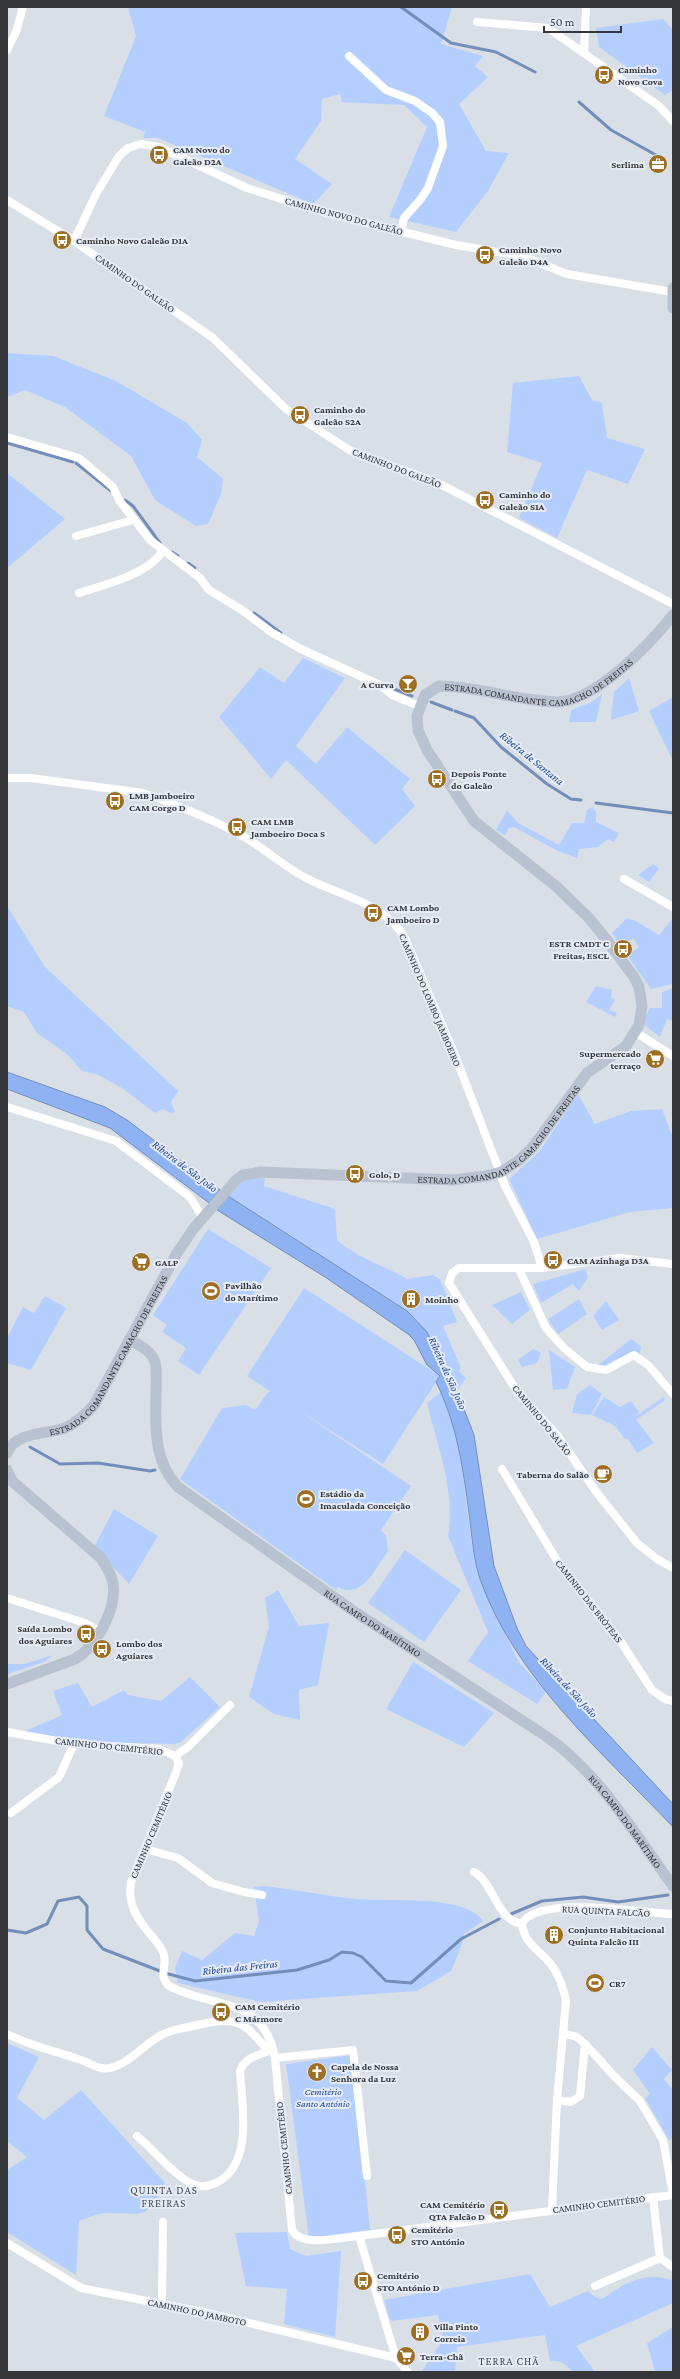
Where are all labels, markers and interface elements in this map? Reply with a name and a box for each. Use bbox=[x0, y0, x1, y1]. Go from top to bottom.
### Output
scale bar bbox=[544, 8, 621, 34]
text: 50 m bbox=[550, 15, 575, 29]
bus stop icon: Caminho Novo Cova bbox=[593, 64, 615, 86]
place label: Caminho Novo Cova bbox=[618, 64, 663, 87]
bus stop icon: CAM Novo do Galeão D2A bbox=[148, 144, 170, 166]
place label: CAM Novo do Galeão D2A bbox=[173, 144, 230, 167]
office icon: Serlima bbox=[647, 153, 669, 175]
place label: Serlima bbox=[611, 159, 644, 170]
street label: CAMINHO NOVO DO GALEÃO bbox=[284, 195, 405, 237]
bus stop icon: Caminho Novo Galeão D1A bbox=[51, 229, 73, 251]
place label: Caminho Novo Galeão D1A bbox=[76, 235, 189, 246]
bus stop icon: Caminho Novo Galeão D4A bbox=[474, 244, 496, 266]
place label: Caminho Novo Galeão D4A bbox=[499, 244, 562, 267]
street label: CAMINHO DO GALEÃO bbox=[93, 251, 177, 315]
bus stop icon: Caminho do Galeão S2A bbox=[289, 404, 311, 426]
place label: Caminho do Galeão S2A bbox=[314, 404, 366, 427]
street label: CAMINHO DO GALEÃO bbox=[351, 446, 443, 490]
bus stop icon: Caminho do Galeão S1A bbox=[474, 489, 496, 511]
place label: Caminho do Galeão S1A bbox=[499, 489, 551, 512]
street label: ESTRADA COMANDANTE CAMACHO DE FREITAS bbox=[444, 656, 635, 708]
bar icon: A Curva bbox=[397, 673, 419, 695]
place label: A Curva bbox=[360, 679, 394, 690]
water label: Ribeira de Santana bbox=[498, 729, 566, 787]
bus stop icon: Depois Ponte do Galeão bbox=[426, 768, 448, 790]
place label: Depois Ponte do Galeão bbox=[451, 768, 507, 791]
bus stop icon: LMB Jamboeiro CAM Corgo D bbox=[104, 790, 126, 812]
place label: LMB Jamboeiro CAM Corgo D bbox=[129, 790, 195, 813]
bus stop icon: CAM LMB Jamboeiro Doca S bbox=[226, 816, 248, 838]
place label: CAM LMB Jamboeiro Doca S bbox=[250, 816, 325, 839]
bus stop icon: CAM Lombo Jamboeiro D bbox=[362, 902, 384, 924]
place label: CAM Lombo Jamboeiro D bbox=[386, 902, 440, 925]
street label: CAMINHO DO LOMBO JAMBOEIRO bbox=[397, 932, 463, 1068]
place label: ESTR CMDT C Freitas, ESCL bbox=[549, 938, 610, 961]
bus stop icon: ESTR CMDT C Freitas, ESCL bbox=[612, 938, 634, 960]
place label: Supermercado terraço bbox=[579, 1048, 641, 1071]
supermarket icon: Supermercado terraço bbox=[644, 1048, 666, 1070]
street label: ESTRADA COMANDANTE CAMACHO DE FREITAS bbox=[417, 1083, 582, 1186]
water label: Ribeira de São João bbox=[150, 1138, 220, 1195]
bus stop icon: Golo, D bbox=[344, 1163, 366, 1185]
place label: Golo, D bbox=[369, 1169, 400, 1180]
bus stop icon: CAM Azinhaga D3A bbox=[542, 1249, 564, 1271]
supermarket icon: GALP bbox=[130, 1251, 152, 1273]
place label: CAM Azinhaga D3A bbox=[567, 1255, 650, 1266]
place label: GALP bbox=[155, 1257, 179, 1268]
street label: ESTRADA COMANDANTE CAMACHO DE FREITAS bbox=[48, 1273, 169, 1437]
sports icon: Pavilhão do Marítimo bbox=[200, 1280, 222, 1302]
place label: Pavilhão do Marítimo bbox=[225, 1280, 278, 1303]
building icon: Moinho bbox=[400, 1288, 422, 1310]
place label: Moinho bbox=[425, 1294, 459, 1305]
water label: Ribeira de São João bbox=[426, 1335, 470, 1412]
street label: CAMINHO DO SALÃO bbox=[510, 1383, 574, 1458]
cafe icon: Taberna do Salão bbox=[592, 1463, 614, 1485]
place label: Taberna do Salão bbox=[516, 1469, 589, 1480]
sports icon: Estádio da Imaculada Conceição bbox=[295, 1488, 317, 1510]
place label: Estádio da Imaculada Conceição bbox=[320, 1488, 410, 1511]
street label: CAMINHO DAS BRÓTEAS bbox=[553, 1557, 625, 1645]
street label: RUA CAMPO DO MARÍTIMO bbox=[322, 1587, 424, 1659]
place label: Saída Lombo dos Aguiares bbox=[17, 1623, 72, 1646]
bus stop icon: Saída Lombo dos Aguiares bbox=[75, 1623, 97, 1645]
bus stop icon: Lombo dos Aguiares bbox=[91, 1638, 113, 1660]
place label: Lombo dos Aguiares bbox=[115, 1638, 162, 1661]
water label: Ribeira de São João bbox=[537, 1654, 600, 1721]
street label: CAMINHO DO CEMITÉRIO bbox=[54, 1735, 164, 1757]
street label: RUA CAMPO DO MARÍTIMO bbox=[587, 1772, 664, 1870]
street label: CAMINHO CEMITÉRIO bbox=[128, 1790, 174, 1880]
street label: RUA QUINTA FALCÃO bbox=[562, 1903, 651, 1919]
building icon: Conjunto Habitacional Quinta Falcão III bbox=[543, 1924, 565, 1946]
place label: Conjunto Habitacional Quinta Falcão III bbox=[568, 1924, 665, 1947]
water label: Ribeira das Freiras bbox=[202, 1957, 279, 1977]
sports icon: CR7 bbox=[584, 1972, 606, 1994]
place label: CR7 bbox=[609, 1978, 626, 1989]
bus stop icon: CAM Cemitério C Mármore bbox=[210, 2001, 232, 2023]
place label: CAM Cemitério C Mármore bbox=[235, 2001, 300, 2024]
church icon: Capela de Nossa Senhora da Luz bbox=[306, 2061, 328, 2083]
place label: Capela de Nossa Senhora da Luz bbox=[331, 2061, 399, 2084]
park label: Cemitério Santo António bbox=[296, 2086, 350, 2109]
street label: CAMINHO CEMITÉRIO bbox=[274, 2101, 294, 2195]
district label: QUINTA DAS FREIRAS bbox=[130, 2184, 198, 2209]
street label: CAMINHO CEMITÉRIO bbox=[552, 2193, 646, 2215]
place label: CAM Cemitério QTA Falcão D bbox=[420, 2199, 485, 2222]
bus stop icon: CAM Cemitério QTA Falcão D bbox=[488, 2199, 510, 2221]
bus stop icon: Cemitério STO António bbox=[386, 2224, 408, 2246]
place label: Cemitério STO António bbox=[411, 2224, 465, 2247]
bus stop icon: Cemitério STO António D bbox=[352, 2270, 374, 2292]
place label: Cemitério STO António D bbox=[377, 2270, 440, 2293]
street label: CAMINHO DO JAMBOTO bbox=[147, 2296, 248, 2328]
building icon: Villa Pinto Correia bbox=[409, 2321, 431, 2343]
place label: Villa Pinto Correia bbox=[433, 2321, 478, 2344]
supermarket icon: Terra-Chã bbox=[395, 2345, 417, 2367]
place label: Terra-Chã bbox=[420, 2351, 464, 2362]
district label: TERRA CHÃ bbox=[478, 2355, 540, 2367]

